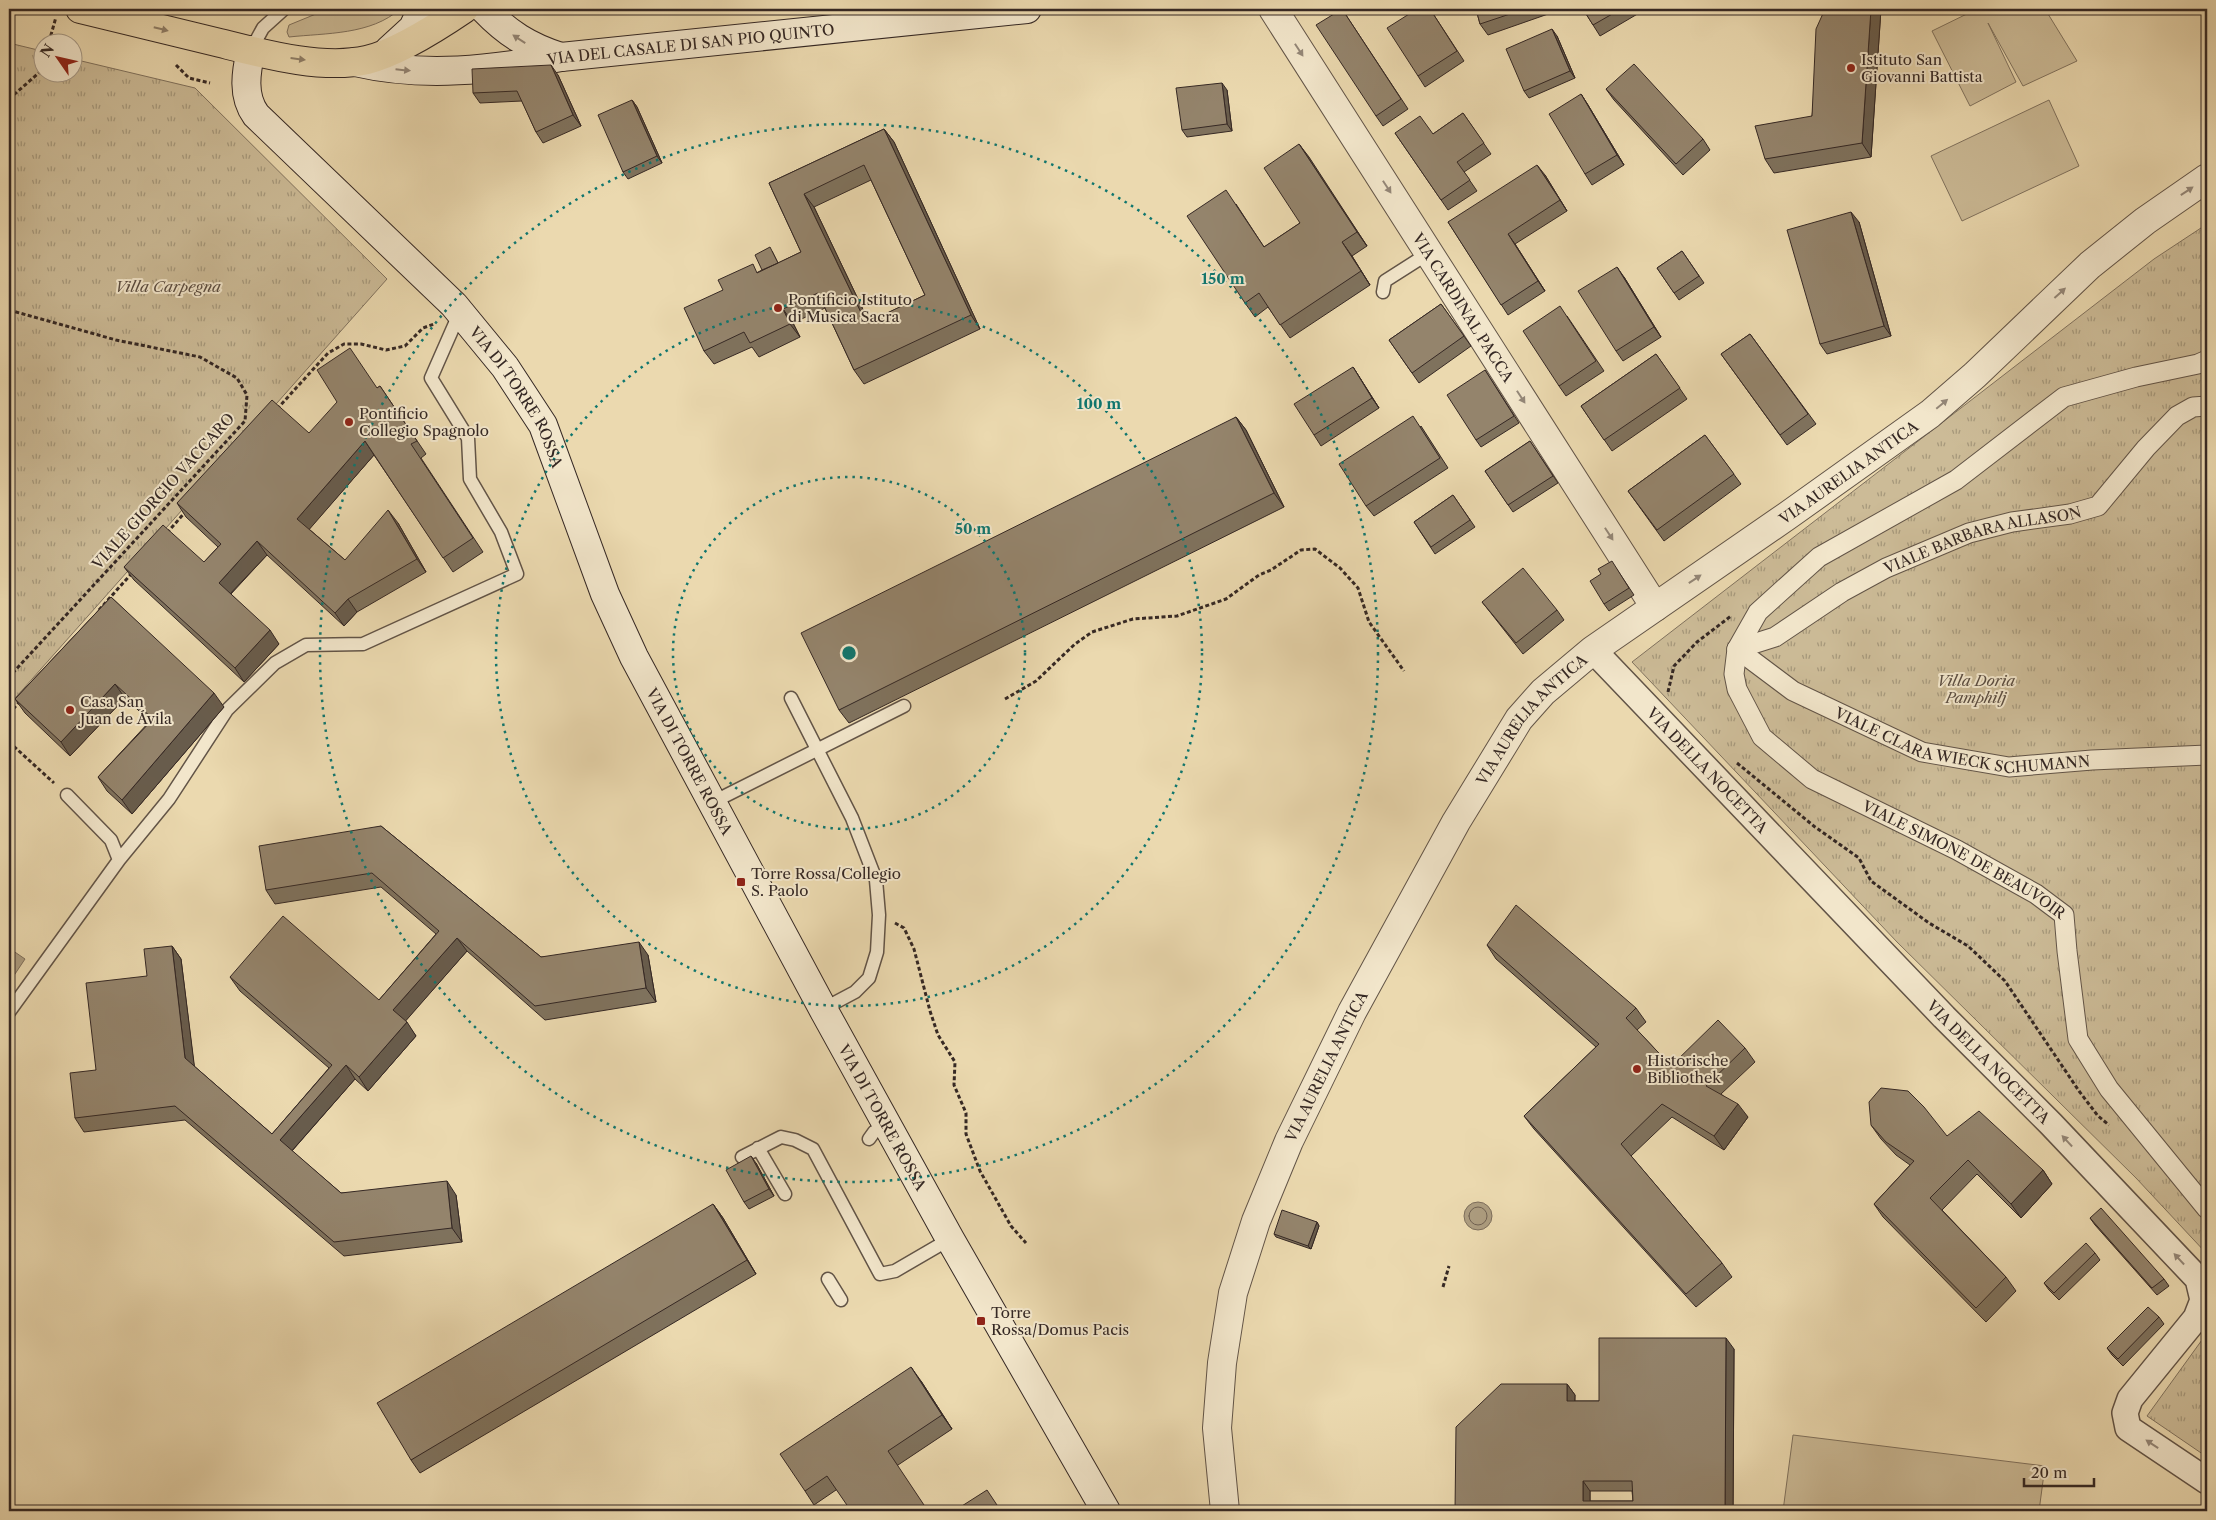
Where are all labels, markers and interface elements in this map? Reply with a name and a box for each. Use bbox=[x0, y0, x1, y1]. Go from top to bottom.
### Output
street label: VIA DEL CASALE DI SAN PIO QUINTO bbox=[544, 19, 835, 69]
one-way arrow bbox=[154, 25, 169, 33]
north arrow bbox=[32, 32, 82, 82]
one-way arrow bbox=[512, 34, 526, 44]
text: N bbox=[36, 41, 58, 61]
one-way arrow bbox=[1294, 43, 1304, 56]
place label: Istituto San Giovanni Battista bbox=[1861, 50, 1983, 86]
one-way arrow bbox=[291, 55, 307, 63]
marker: Istituto San Giovanni Battista bbox=[1845, 62, 1857, 74]
one-way arrow bbox=[395, 66, 411, 74]
one-way arrow bbox=[1382, 180, 1391, 193]
one-way arrow bbox=[2180, 186, 2193, 196]
street label: VIA CARDINAL PACCA bbox=[1408, 228, 1519, 386]
text: 150 m bbox=[1201, 269, 1245, 288]
park label: Villa Carpegna bbox=[115, 277, 221, 296]
one-way arrow bbox=[2054, 287, 2066, 299]
place label: Pontificio Istituto di Musica Sacra bbox=[788, 290, 912, 326]
marker: Pontificio Istituto di Musica Sacra bbox=[772, 302, 784, 314]
street label: VIA DI TORRE ROSSA bbox=[465, 321, 568, 471]
one-way arrow bbox=[1517, 391, 1526, 404]
text: 100 m bbox=[1077, 394, 1121, 413]
one-way arrow bbox=[1936, 399, 1948, 410]
place label: Pontificio Collegio Spagnolo bbox=[359, 404, 489, 440]
street label: VIALE GIORGIO VACCARO bbox=[87, 409, 238, 574]
marker: Pontificio Collegio Spagnolo bbox=[343, 416, 355, 428]
street label: VIA AURELIA ANTICA bbox=[1774, 416, 1922, 529]
street label: VIALE BARBARA ALLASON bbox=[1880, 502, 2083, 578]
text: 50 m bbox=[955, 519, 991, 538]
one-way arrow bbox=[1604, 528, 1613, 541]
one-way arrow bbox=[1688, 574, 1702, 584]
centre of rings bbox=[840, 644, 858, 662]
street label: VIA AURELIA ANTICA bbox=[1471, 649, 1592, 789]
park label: Villa Doria Pamphilj bbox=[1937, 671, 2015, 707]
street label: VIA DI TORRE ROSSA bbox=[642, 683, 738, 839]
place label: Casa San Juan de Ávila bbox=[78, 692, 172, 728]
street label: VIA DELLA NOCETTA bbox=[1643, 702, 1773, 837]
street label: VIALE CLARA WIECK SCHUMANN bbox=[1831, 702, 2091, 777]
marker: Casa San Juan de Ávila bbox=[64, 704, 76, 716]
street label: VIALE SIMONE DE BEAUVOIR bbox=[1859, 795, 2070, 923]
place label: Torre Rossa/Collegio S. Paolo bbox=[751, 864, 901, 900]
marker: Torre Rossa/Collegio S. Paolo bbox=[735, 876, 747, 888]
street label: VIA AURELIA ANTICA bbox=[1280, 987, 1372, 1146]
street label: VIA DELLA NOCETTA bbox=[1922, 995, 2055, 1128]
street label: VIA DI TORRE ROSSA bbox=[834, 1040, 931, 1195]
place label: Historische Bibliothek bbox=[1647, 1051, 1728, 1087]
marker: Historische Bibliothek bbox=[1631, 1063, 1643, 1075]
one-way arrow bbox=[2061, 1135, 2073, 1147]
one-way arrow bbox=[2173, 1253, 2185, 1265]
place label: Torre Rossa/Domus Pacis bbox=[991, 1303, 1129, 1339]
marker: Torre Rossa/Domus Pacis bbox=[975, 1315, 987, 1327]
one-way arrow bbox=[2145, 1439, 2159, 1449]
scale bar bbox=[2024, 1455, 2094, 1487]
text: 20 m bbox=[2031, 1463, 2067, 1482]

